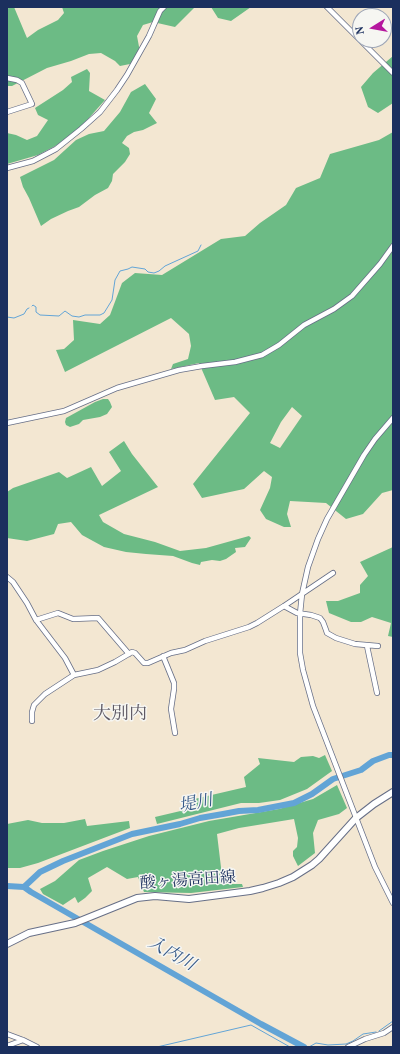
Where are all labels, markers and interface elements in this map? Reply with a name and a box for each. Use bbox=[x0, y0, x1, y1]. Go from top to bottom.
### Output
north arrow bbox=[352, 8, 392, 48]
text: N bbox=[353, 25, 369, 36]
district label: 大別内 bbox=[93, 705, 147, 727]
water label: 堤川 bbox=[177, 791, 215, 819]
street label: 酸ヶ湯高田線 bbox=[139, 869, 237, 895]
water label: 入内川 bbox=[144, 933, 198, 977]

